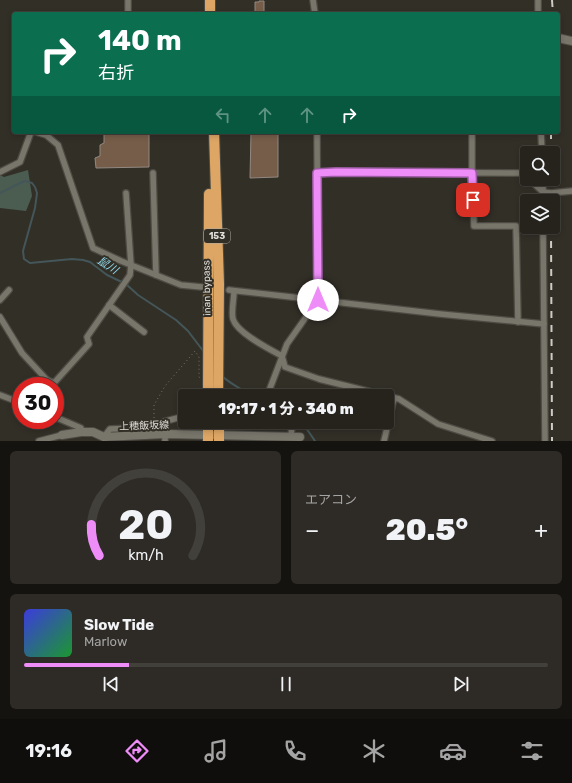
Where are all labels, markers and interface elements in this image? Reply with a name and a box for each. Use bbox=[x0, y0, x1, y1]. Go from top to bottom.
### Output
text: 140 m bbox=[98, 24, 182, 57]
icon: right bbox=[32, 28, 84, 80]
text: 右折 bbox=[98, 62, 134, 84]
icon: left bbox=[212, 104, 234, 126]
icon: ahead bbox=[254, 104, 276, 126]
icon: ahead bbox=[296, 104, 318, 126]
icon: right bbox=[338, 104, 360, 126]
map controls bbox=[520, 146, 560, 234]
button: search bbox=[520, 146, 560, 186]
pin bbox=[456, 183, 490, 217]
icon: arrive bbox=[462, 189, 484, 211]
button: layers bbox=[520, 194, 560, 234]
road number: 153 bbox=[204, 229, 230, 243]
water label: 鼠川 bbox=[95, 254, 121, 277]
street label: inan bypass bbox=[201, 260, 213, 316]
position arrow bbox=[297, 279, 339, 321]
speed limit sign: 30 bbox=[12, 377, 64, 429]
text: 19:17 · 1 分 · 340 m bbox=[218, 400, 354, 418]
street label: 上穂飯坂線 bbox=[119, 419, 169, 433]
text: エアコン bbox=[305, 492, 357, 507]
text: 20 bbox=[118, 499, 173, 548]
text: 20.5° bbox=[385, 512, 468, 548]
text: − bbox=[305, 517, 319, 544]
text: + bbox=[534, 517, 548, 544]
text: km/h bbox=[128, 546, 163, 563]
text: Slow Tide bbox=[84, 616, 154, 634]
text: Marlow bbox=[84, 634, 127, 649]
icon: previous bbox=[100, 673, 122, 695]
icon: pause bbox=[275, 673, 297, 695]
icon: next bbox=[450, 673, 472, 695]
icon: directions bbox=[123, 737, 151, 765]
icon: music bbox=[202, 737, 230, 765]
icon: phone bbox=[281, 737, 309, 765]
icon: climate bbox=[360, 737, 388, 765]
icon: car bbox=[439, 737, 467, 765]
icon: filters bbox=[518, 737, 546, 765]
text: 19:16 bbox=[26, 740, 72, 762]

